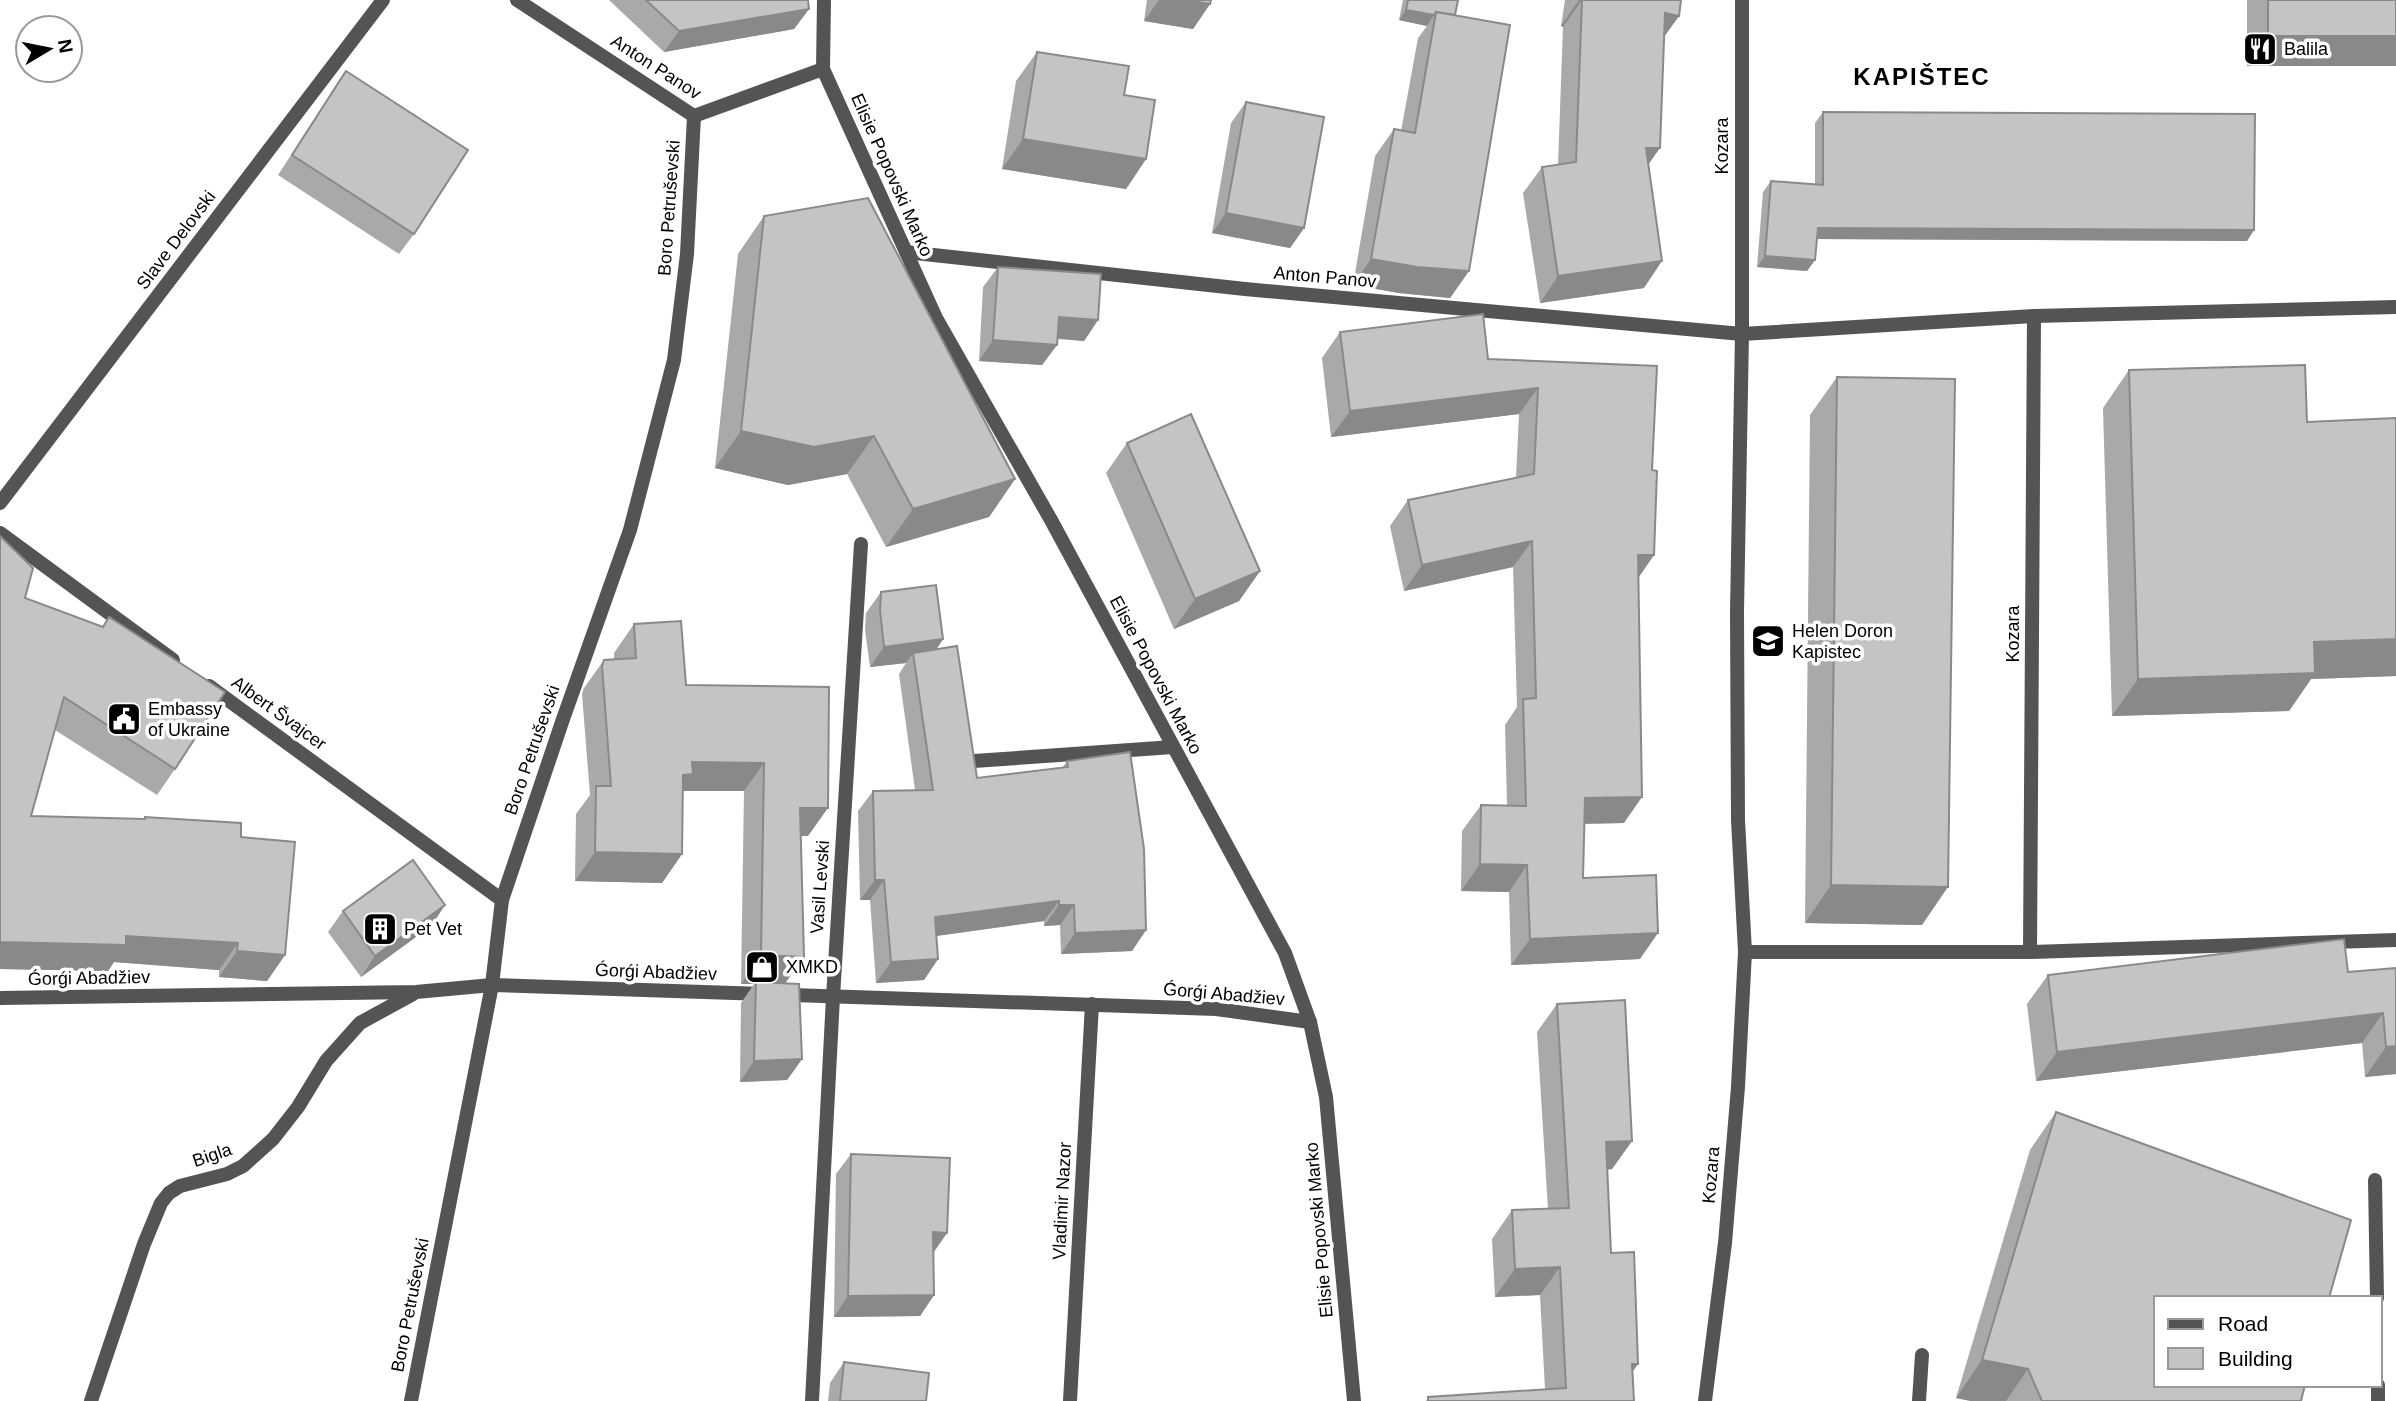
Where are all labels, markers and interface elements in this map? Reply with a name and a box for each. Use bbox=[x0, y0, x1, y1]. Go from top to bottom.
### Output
north arrow bbox=[14, 14, 84, 84]
restaurant icon: Balila bbox=[2241, 30, 2279, 68]
street label: Anton Panov bbox=[607, 31, 705, 103]
text: N bbox=[54, 38, 77, 55]
place label: Balila bbox=[2284, 39, 2329, 59]
district label: KAPIŠTEC bbox=[1853, 63, 1991, 90]
street label: Elisie Popovski Marko bbox=[847, 91, 937, 259]
street label: Kozara bbox=[1712, 117, 1732, 175]
street label: Boro Petruševski bbox=[654, 139, 684, 277]
street label: Slave Delovski bbox=[132, 187, 220, 293]
street label: Anton Panov bbox=[1273, 263, 1377, 291]
street label: Elisie Popovski Marko bbox=[1106, 593, 1206, 757]
street label: Kozara bbox=[2003, 605, 2023, 663]
place label: Helen Doron Kapistec bbox=[1792, 621, 1893, 662]
school or university icon: Helen Doron Kapistec bbox=[1749, 622, 1787, 660]
street label: Albert Švajcer bbox=[228, 671, 331, 754]
street label: Boro Petruševski bbox=[500, 682, 564, 818]
place label: Embassy of Ukraine bbox=[148, 699, 230, 740]
public building icon: Embassy of Ukraine bbox=[105, 700, 143, 738]
street label: Vasil Levski bbox=[807, 840, 833, 934]
building icon: Pet Vet bbox=[361, 910, 399, 948]
place label: Pet Vet bbox=[404, 919, 462, 939]
shop icon: XMKD bbox=[743, 948, 781, 986]
place label: XMKD bbox=[786, 957, 838, 977]
street label: Ǵorǵi Abadžiev bbox=[595, 959, 717, 984]
street label: Ǵorǵi Abadžiev bbox=[28, 966, 150, 989]
street label: Ǵorǵi Abadžiev bbox=[1162, 978, 1286, 1009]
street label: Bigla bbox=[190, 1139, 235, 1171]
street label: Elisie Popovski Marko bbox=[1301, 1141, 1337, 1319]
street label: Vladimir Nazor bbox=[1049, 1142, 1075, 1260]
street label: Kozara bbox=[1699, 1145, 1724, 1204]
street label: Boro Petruševski bbox=[387, 1236, 433, 1374]
legend bbox=[2154, 1296, 2382, 1387]
text: Road bbox=[2218, 1312, 2268, 1335]
text: Building bbox=[2218, 1347, 2293, 1370]

